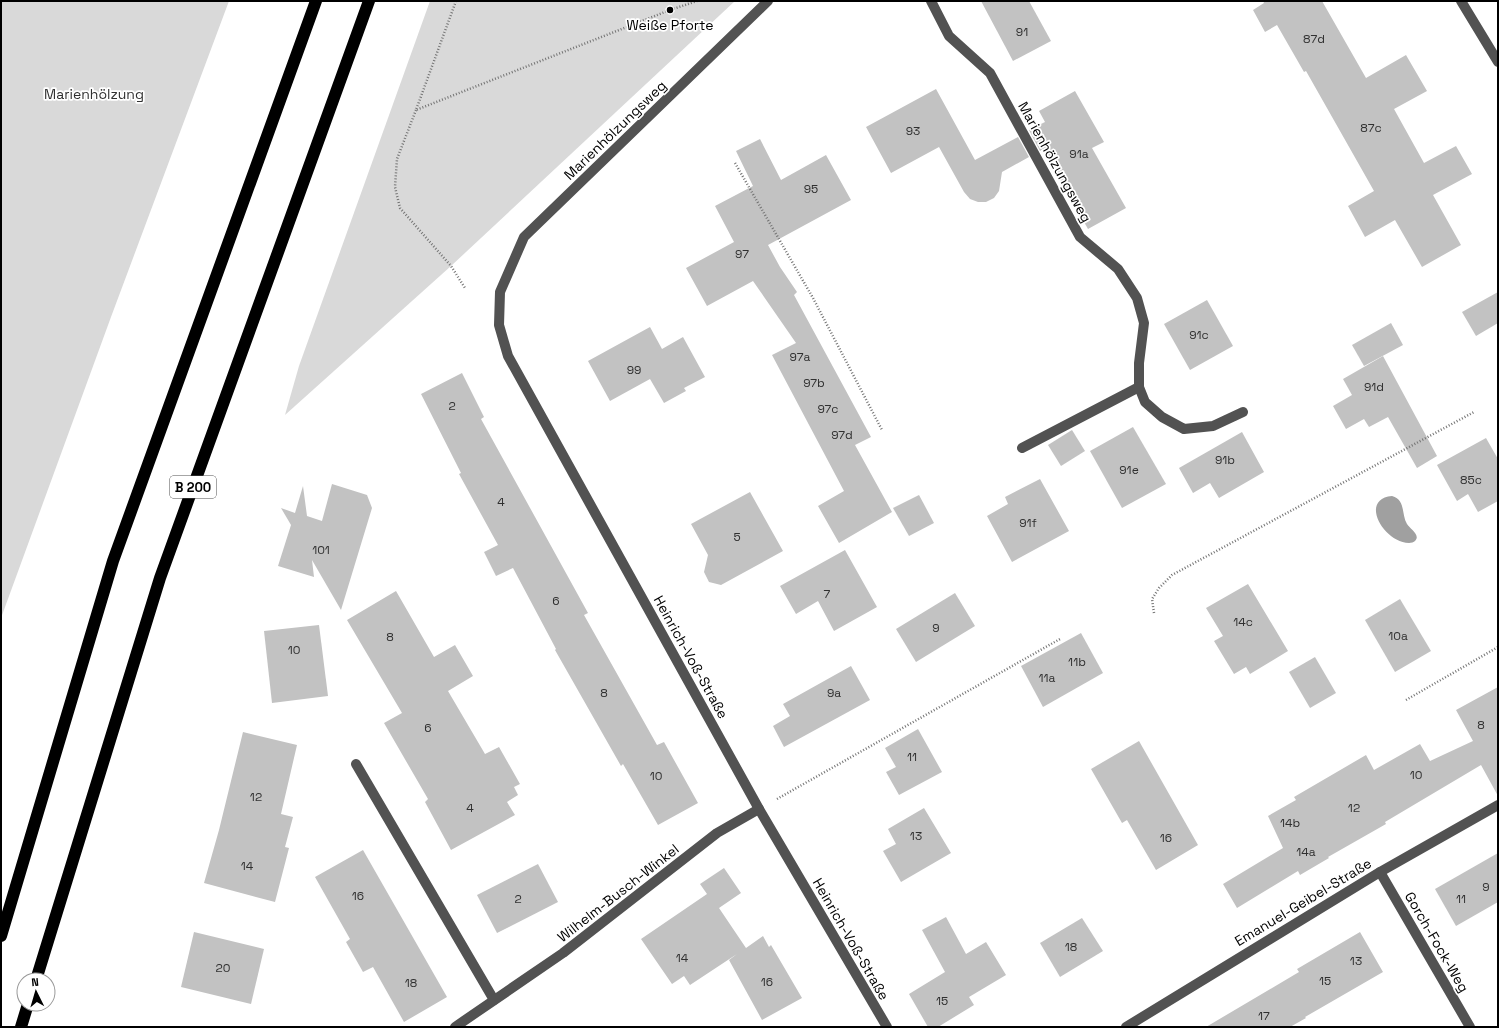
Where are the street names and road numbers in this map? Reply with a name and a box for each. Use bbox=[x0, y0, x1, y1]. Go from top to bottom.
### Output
street label: Marienhölzungsweg bbox=[560, 76, 670, 184]
street label: Marienhölzungsweg bbox=[1014, 98, 1096, 226]
road number: B 200 bbox=[170, 476, 216, 498]
street label: Heinrich-Voß-Straße bbox=[650, 592, 732, 722]
street label: Wilhelm-Busch-Winkel bbox=[554, 840, 682, 946]
street label: Emanuel-Geibel-Straße bbox=[1231, 854, 1375, 950]
street label: Heinrich-Voß-Straße bbox=[809, 875, 893, 1003]
street label: Gorch-Fock-Weg bbox=[1401, 888, 1473, 996]

